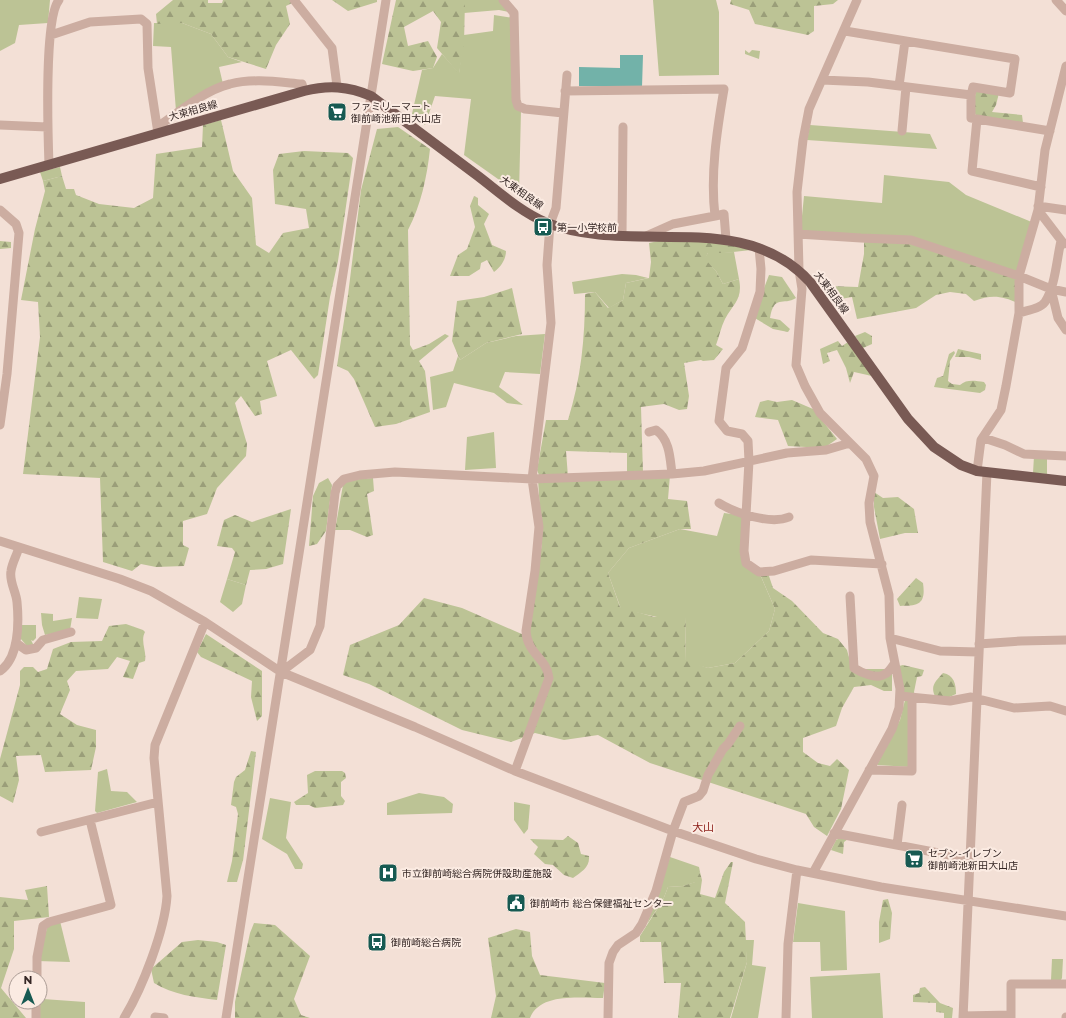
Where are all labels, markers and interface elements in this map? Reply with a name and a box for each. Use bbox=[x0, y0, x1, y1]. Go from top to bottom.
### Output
street label: 大東相良線 bbox=[167, 97, 219, 124]
place label: ファミリーマート 御前崎池新田大山店 bbox=[351, 100, 441, 125]
supermarket icon: ファミリーマート 御前崎池新田大山店 bbox=[326, 101, 348, 123]
street label: 大東相良線 bbox=[498, 173, 546, 212]
bus stop icon: 第一小学校前 bbox=[532, 216, 554, 238]
place label: 第一小学校前 bbox=[557, 221, 617, 234]
street label: 大東相良線 bbox=[811, 268, 852, 316]
district label: 大山 bbox=[692, 820, 714, 834]
place label: セブン‐イレブン 御前崎池新田大山店 bbox=[928, 847, 1018, 872]
supermarket icon: セブン‐イレブン 御前崎池新田大山店 bbox=[903, 848, 925, 870]
hospital icon: 市立御前崎総合病院併設助産施設 bbox=[377, 862, 399, 884]
place label: 市立御前崎総合病院併設助産施設 bbox=[402, 867, 552, 880]
public building icon: 御前崎市 総合保健福祉センター bbox=[505, 892, 527, 914]
place label: 御前崎市 総合保健福祉センター bbox=[530, 897, 673, 910]
bus stop icon: 御前崎総合病院 bbox=[366, 931, 388, 953]
place label: 御前崎総合病院 bbox=[391, 936, 461, 949]
north arrow bbox=[8, 970, 48, 1010]
text: N bbox=[24, 973, 32, 987]

